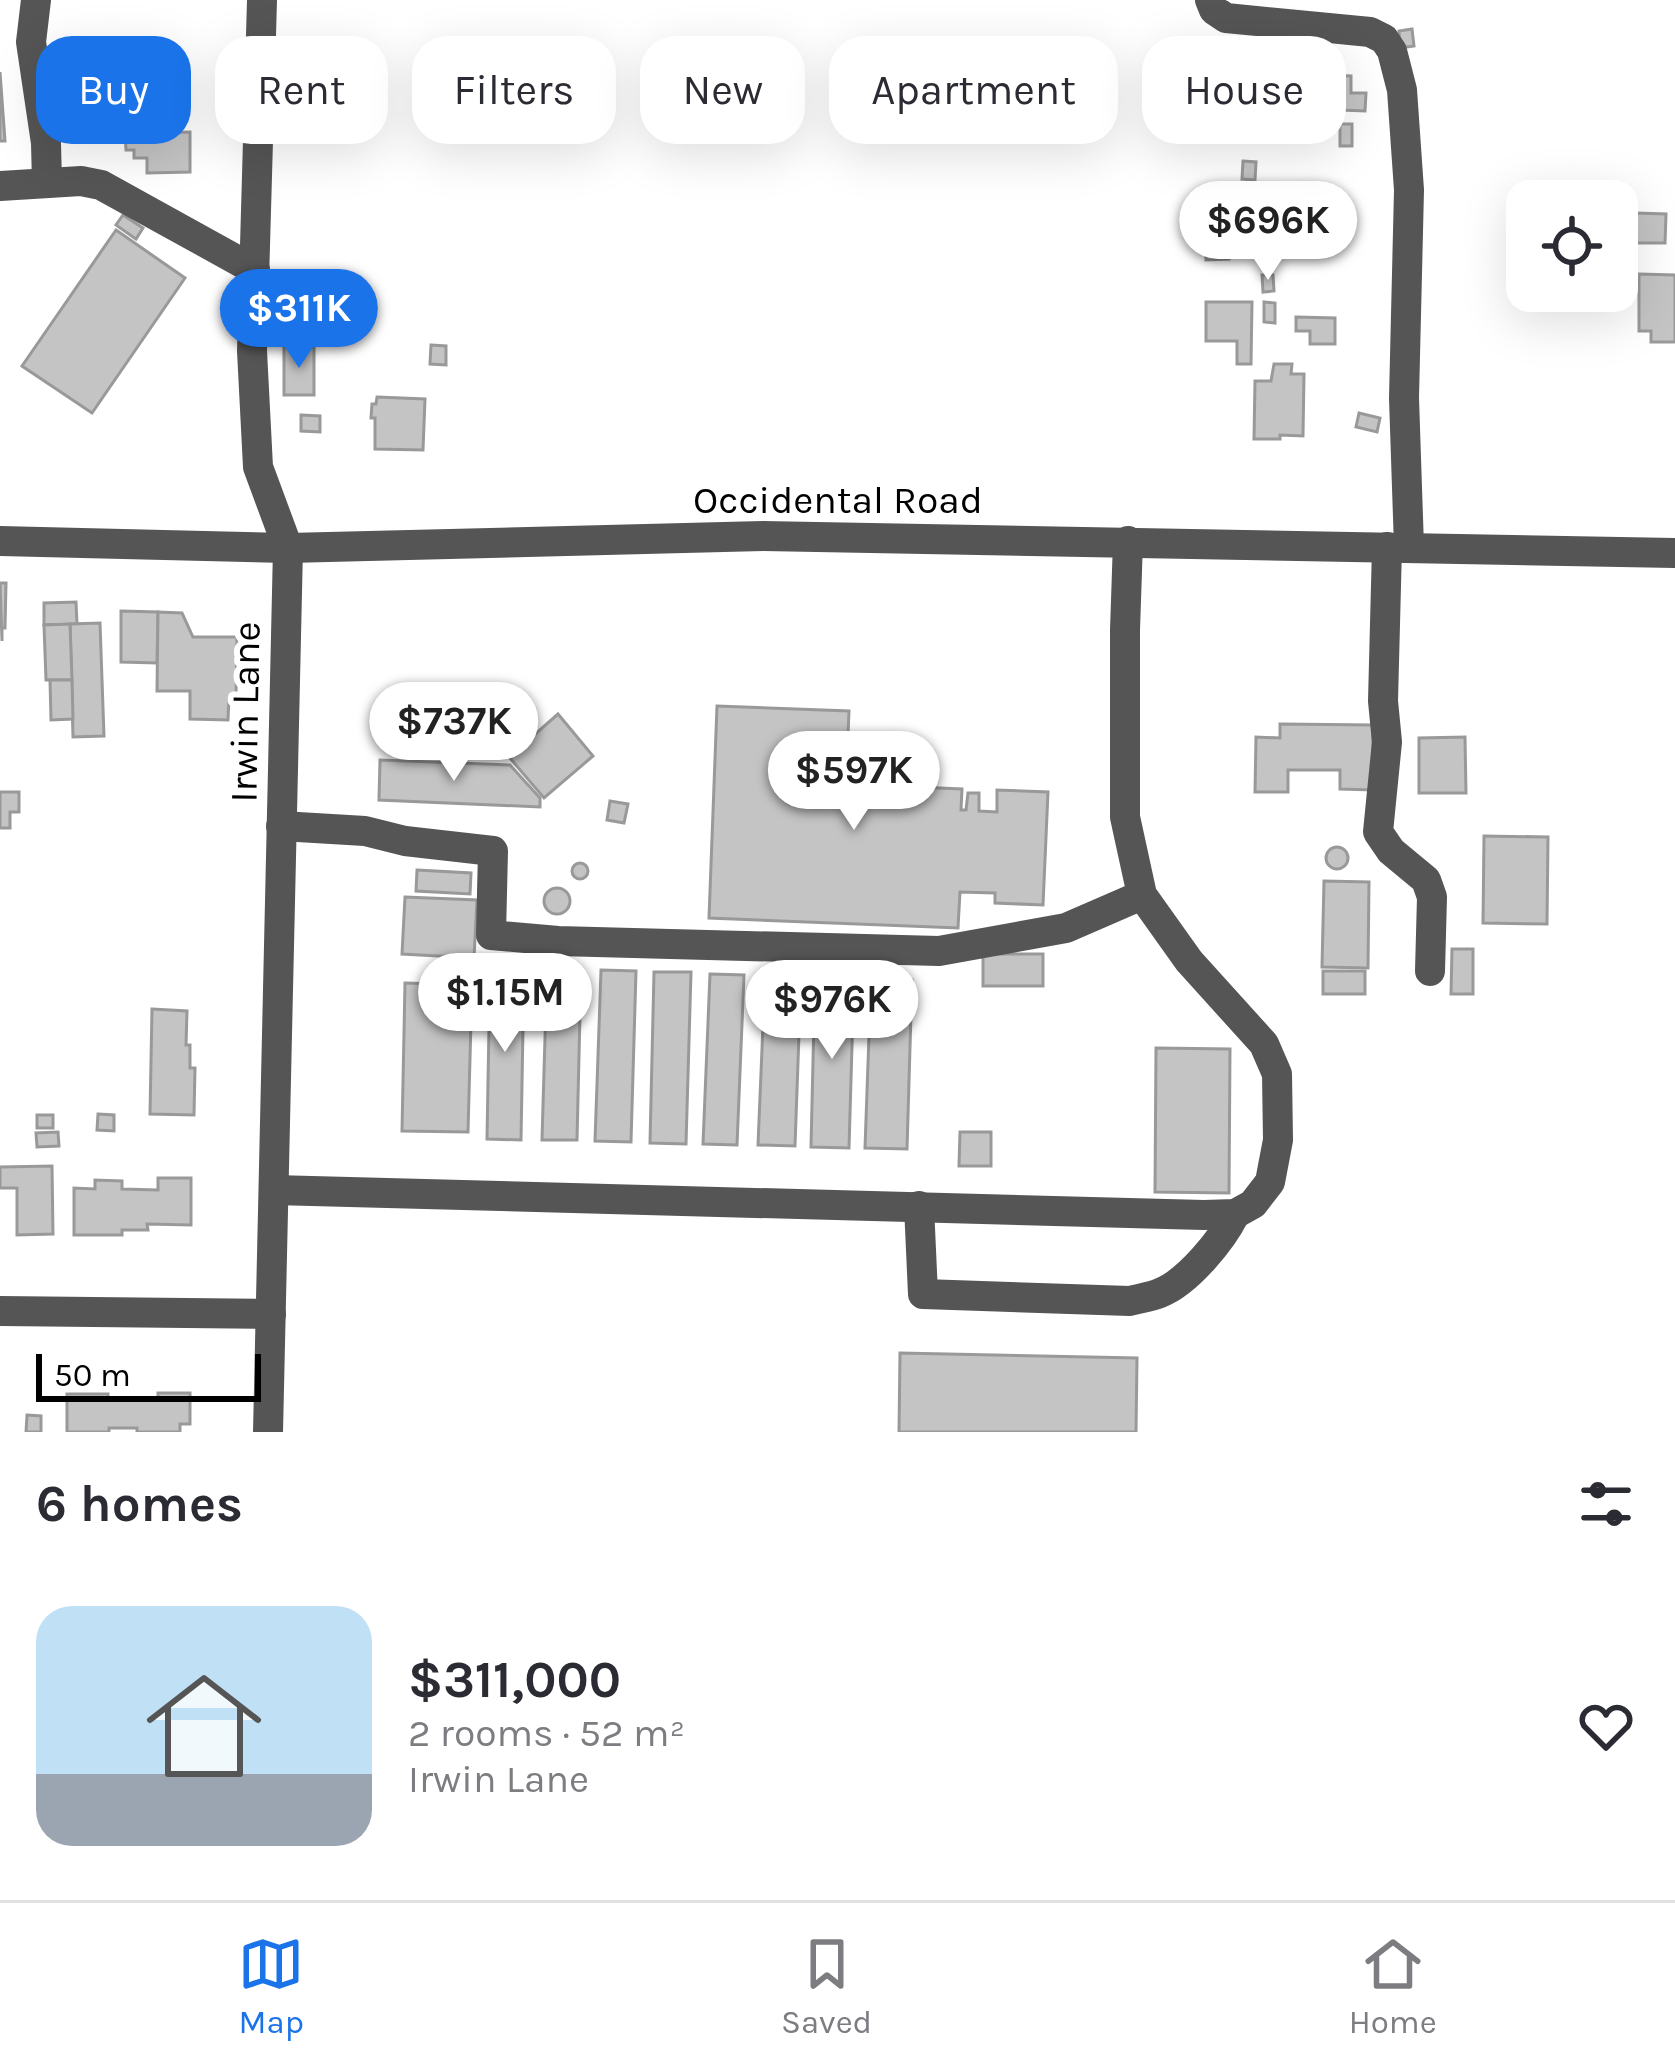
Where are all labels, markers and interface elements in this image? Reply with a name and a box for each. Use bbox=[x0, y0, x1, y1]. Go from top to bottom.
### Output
chip: Buy bbox=[36, 36, 191, 144]
chip: Rent bbox=[215, 36, 388, 144]
chip: Filters bbox=[412, 36, 616, 144]
chip: New bbox=[640, 36, 805, 144]
chip: Apartment bbox=[829, 36, 1118, 144]
chip: House bbox=[1142, 36, 1346, 144]
map controls bbox=[1506, 180, 1638, 312]
button: locate bbox=[1506, 180, 1638, 312]
pin: $696K bbox=[1184, 181, 1352, 283]
text: $696K bbox=[1206, 197, 1330, 243]
pin: $311K bbox=[215, 269, 383, 371]
text: $311K bbox=[247, 285, 351, 331]
street label: Occidental Road bbox=[693, 477, 983, 523]
street label: Irwin Lane bbox=[220, 621, 270, 803]
pin: $737K bbox=[370, 682, 538, 784]
text: $737K bbox=[396, 698, 512, 744]
pin: $597K bbox=[770, 731, 938, 833]
text: $597K bbox=[795, 747, 913, 793]
pin: $1.15M bbox=[407, 953, 603, 1055]
pin: $976K bbox=[748, 960, 916, 1062]
text: $1.15M bbox=[445, 969, 565, 1015]
text: $976K bbox=[772, 976, 892, 1022]
scale bar bbox=[36, 1348, 261, 1401]
text: 50 m bbox=[54, 1356, 131, 1394]
icon: filters bbox=[1573, 1471, 1639, 1537]
text: 6 homes bbox=[36, 1474, 243, 1534]
text: $311,000 bbox=[408, 1650, 621, 1710]
icon: home bbox=[132, 1654, 276, 1798]
icon: heart bbox=[1573, 1693, 1639, 1759]
text: 2 rooms · 52 m² bbox=[408, 1710, 685, 1756]
text: Irwin Lane bbox=[408, 1756, 589, 1802]
tab: Map bbox=[238, 1931, 304, 2041]
tab: Saved bbox=[781, 1931, 872, 2041]
tab: Home bbox=[1349, 1931, 1437, 2041]

